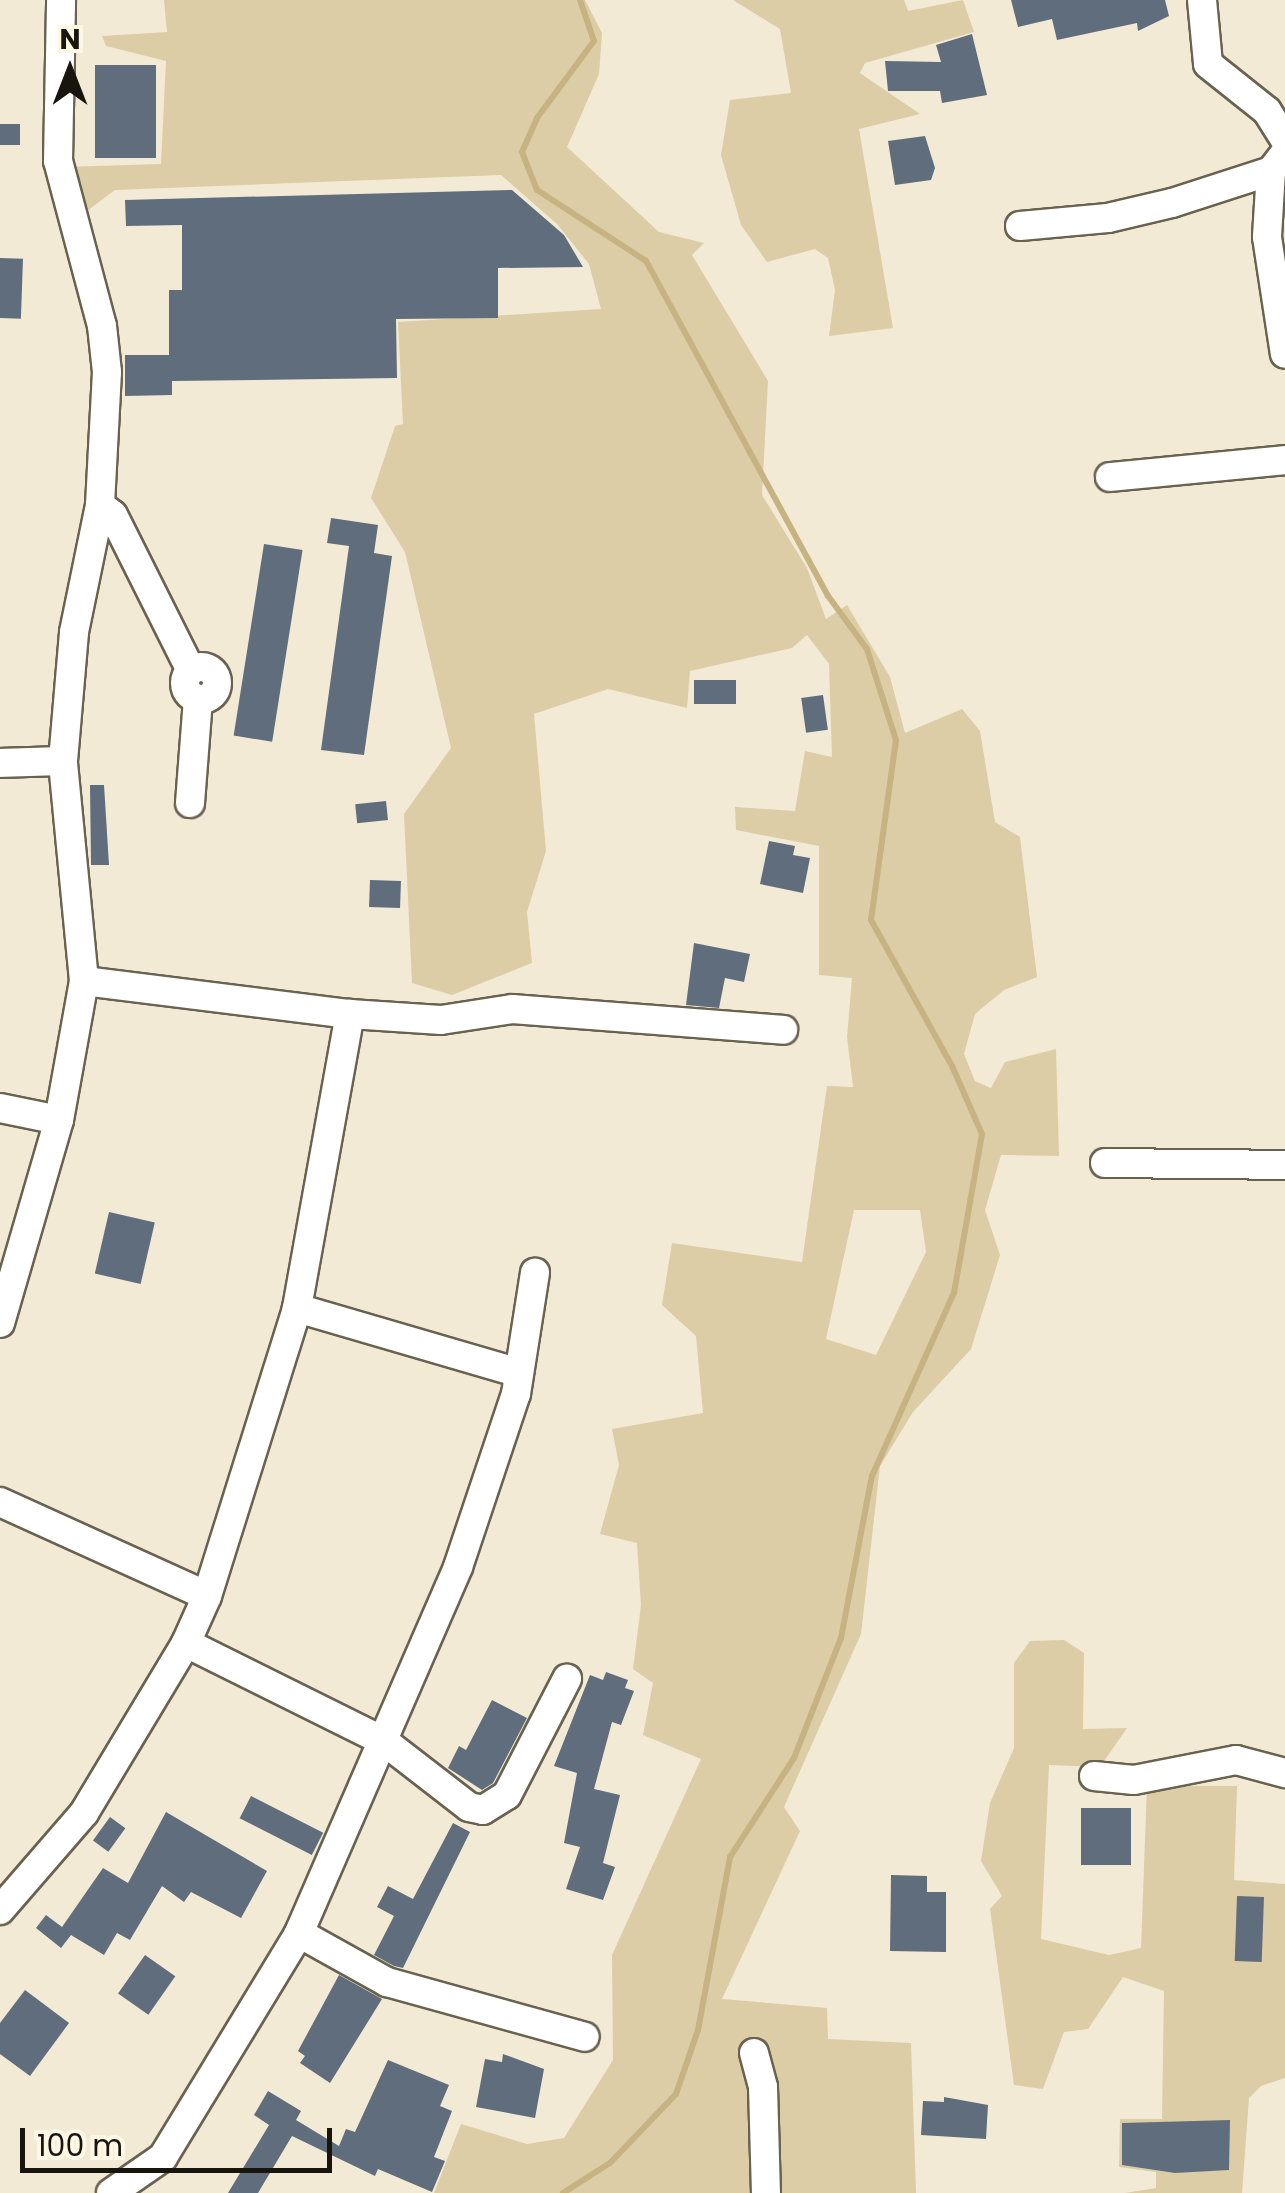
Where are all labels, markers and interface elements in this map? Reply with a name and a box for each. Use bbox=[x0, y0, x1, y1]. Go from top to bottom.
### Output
north arrow bbox=[20, 20, 120, 120]
text: N bbox=[59, 20, 81, 59]
scale bar bbox=[25, 2108, 338, 2170]
text: 100 m bbox=[37, 2124, 123, 2167]

